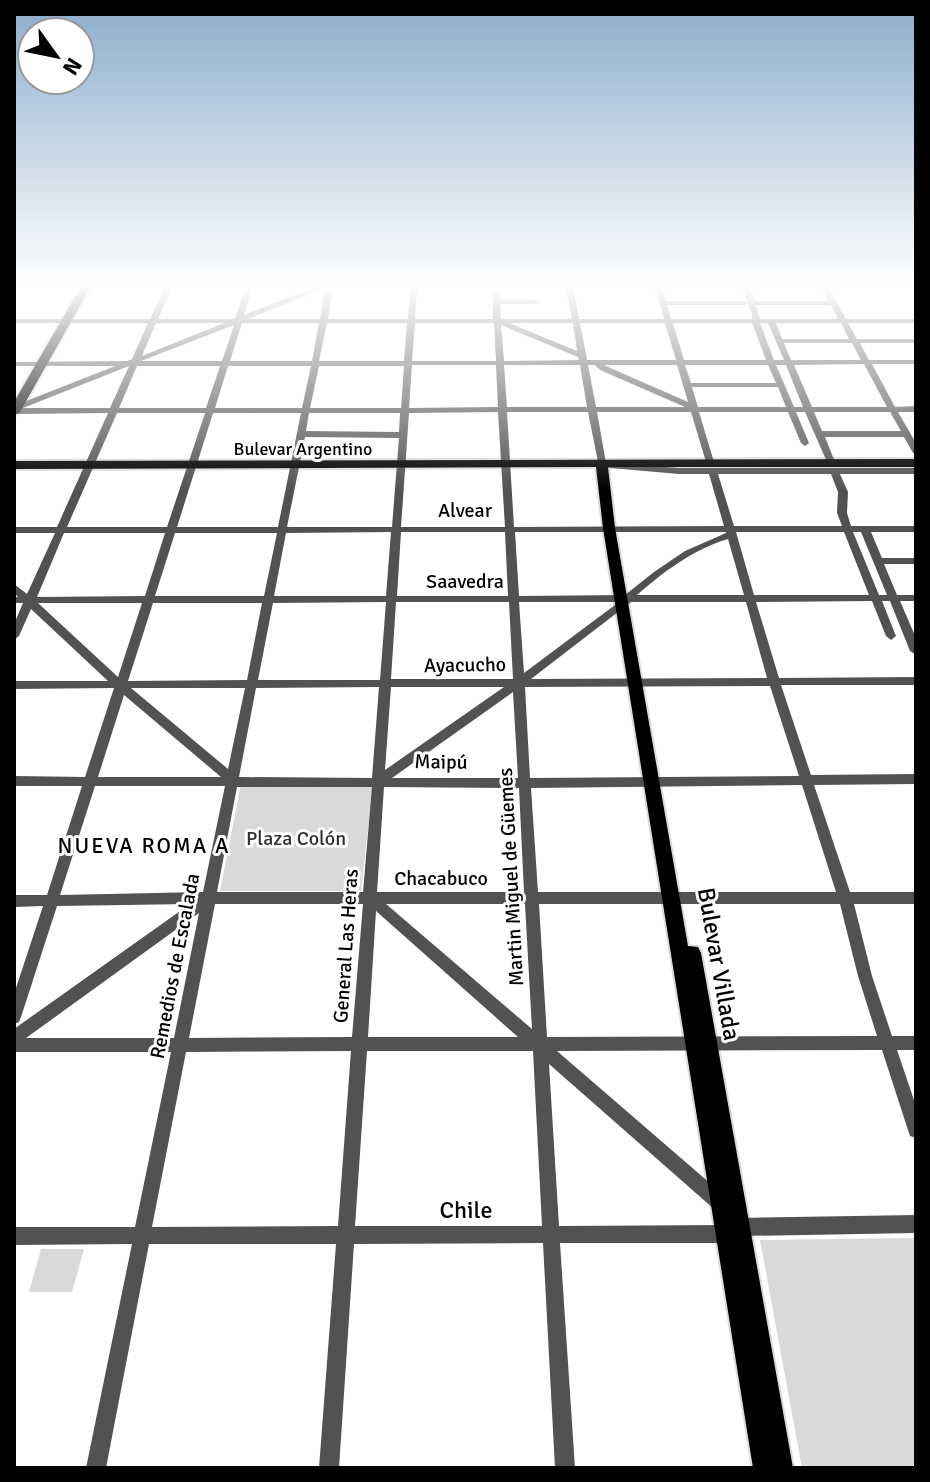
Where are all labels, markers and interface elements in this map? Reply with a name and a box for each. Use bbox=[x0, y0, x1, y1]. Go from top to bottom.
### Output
north arrow bbox=[16, 16, 96, 96]
text: N bbox=[57, 53, 88, 80]
street label: Bulevar Argentino bbox=[234, 438, 372, 460]
street label: Alvear bbox=[438, 498, 493, 523]
street label: Saavedra bbox=[426, 569, 504, 594]
street label: Ayacucho bbox=[424, 652, 506, 678]
street label: Maipú bbox=[414, 749, 468, 775]
street label: Martin Miguel de Güemes bbox=[493, 767, 529, 987]
park label: Plaza Colón bbox=[246, 826, 346, 851]
district label: NUEVA ROMA A bbox=[58, 832, 230, 859]
street label: Chacabuco bbox=[394, 866, 488, 891]
street label: General Las Heras bbox=[328, 868, 364, 1024]
street label: Remedios de Escalada bbox=[145, 871, 205, 1061]
street label: Bulevar Villada bbox=[691, 885, 747, 1043]
street label: Chile bbox=[440, 1195, 492, 1225]

